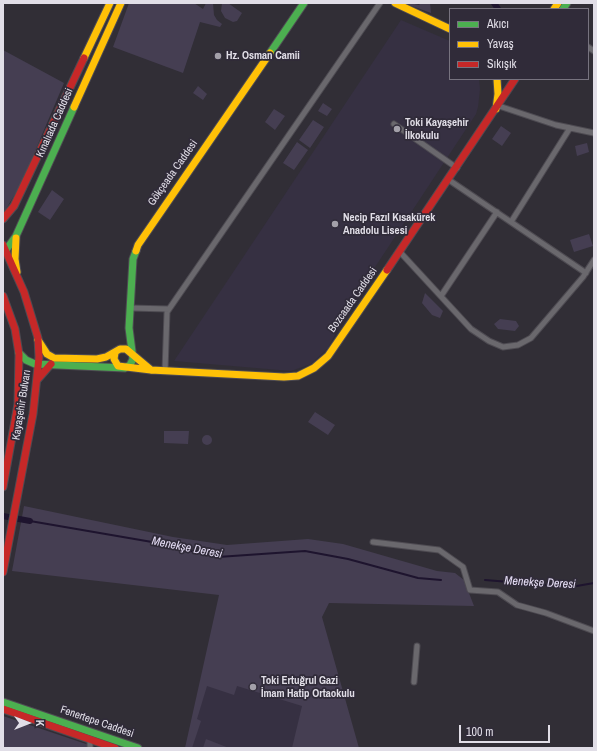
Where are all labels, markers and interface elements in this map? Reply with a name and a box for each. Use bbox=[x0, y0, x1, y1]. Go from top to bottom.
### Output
legend bbox=[449, 8, 589, 80]
text: Akıcı bbox=[487, 16, 509, 32]
text: Yavaş bbox=[487, 36, 514, 52]
place label: Hz. Osman Camii bbox=[226, 49, 300, 63]
marker: Hz. Osman Camii bbox=[213, 51, 223, 61]
text: Sıkışık bbox=[487, 56, 517, 72]
street label: Kınalıada Caddesi bbox=[34, 86, 76, 160]
place label: Toki Kayaşehir İlkokulu bbox=[405, 116, 469, 142]
marker: Toki Kayaşehir İlkokulu bbox=[392, 124, 402, 134]
street label: Gökçeada Caddesi bbox=[145, 138, 201, 208]
place label: Necip Fazıl Kısakürek Anadolu Lisesi bbox=[343, 211, 435, 237]
marker: Necip Fazıl Kısakürek Anadolu Lisesi bbox=[330, 219, 340, 229]
street label: Bozcaada Caddesi bbox=[326, 265, 380, 335]
street label: Kayaşehir Bulvarı bbox=[10, 369, 34, 441]
water label: Menekşe Deresi bbox=[150, 534, 224, 562]
water label: Menekşe Deresi bbox=[504, 574, 576, 592]
place label: Toki Ertuğrul Gazi İmam Hatip Ortaokulu bbox=[261, 674, 355, 700]
marker: Toki Ertuğrul Gazi İmam Hatip Ortaokulu bbox=[248, 682, 258, 692]
north arrow bbox=[8, 703, 48, 743]
street label: Fenertepe Caddesi bbox=[59, 703, 135, 741]
scale bar bbox=[461, 717, 552, 743]
text: K bbox=[33, 720, 47, 726]
text: 100 m bbox=[466, 724, 493, 740]

